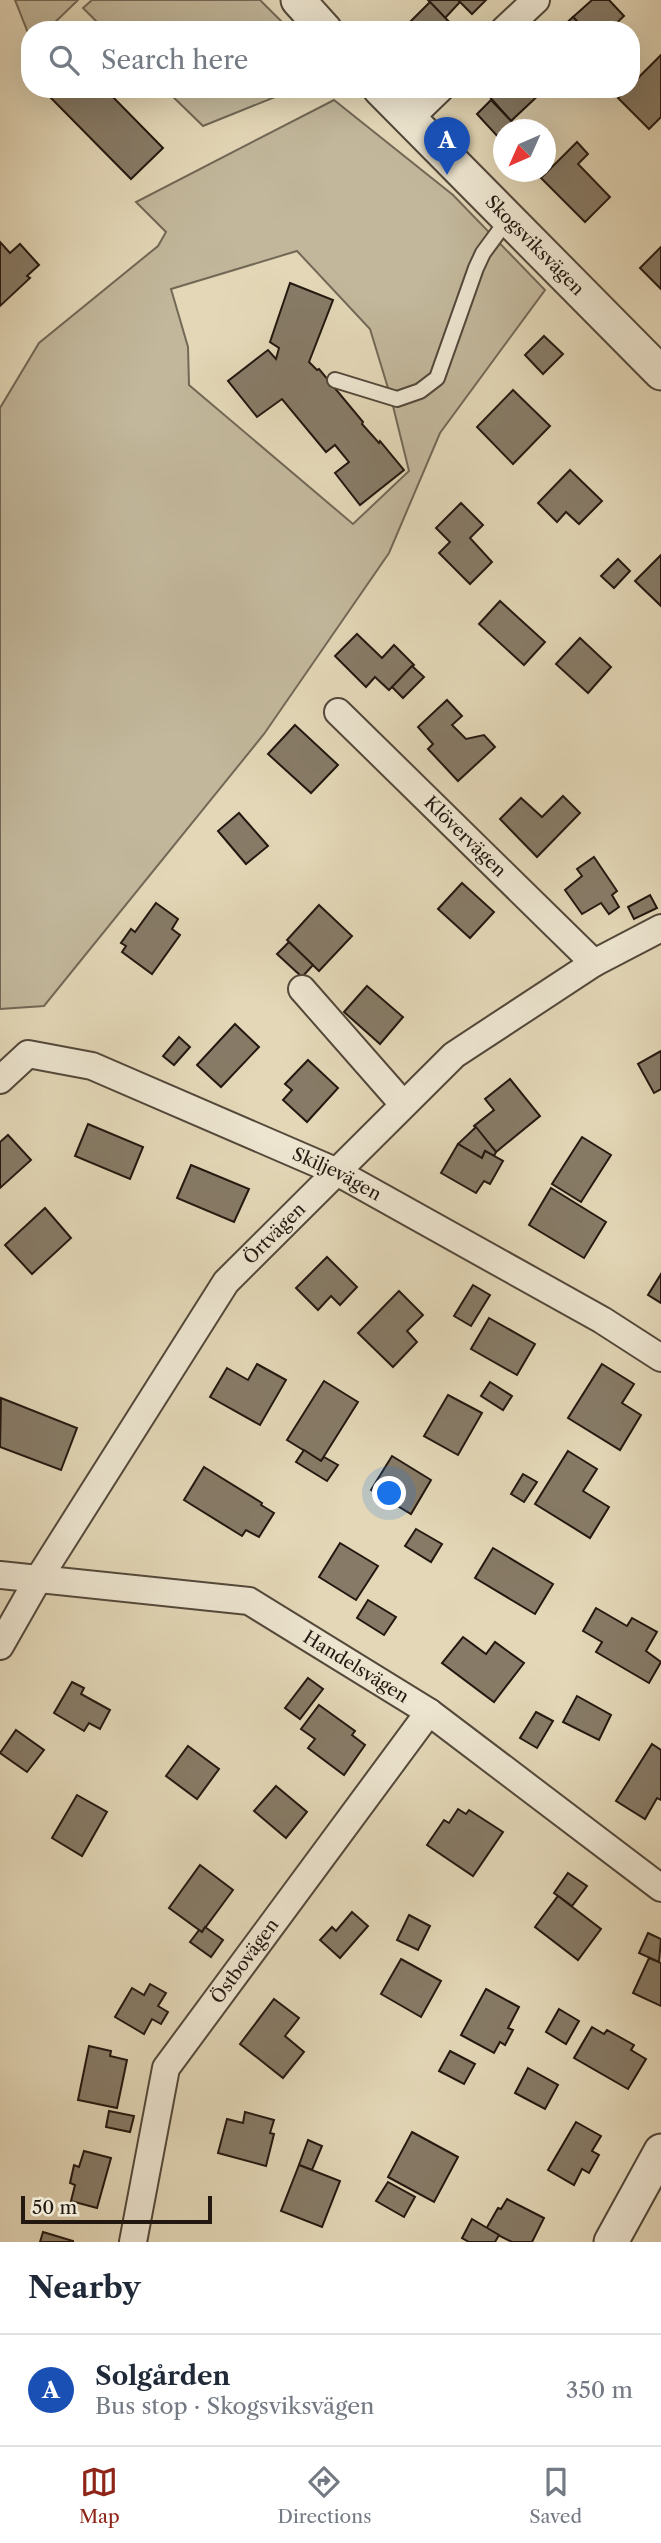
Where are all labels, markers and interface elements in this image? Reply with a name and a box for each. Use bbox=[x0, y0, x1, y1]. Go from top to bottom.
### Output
search box bbox=[21, 21, 640, 98]
icon: search bbox=[45, 41, 83, 79]
text: Search here bbox=[101, 44, 248, 76]
pin: A bbox=[424, 117, 470, 175]
north arrow bbox=[493, 119, 556, 182]
street label: Skogsviksvägen bbox=[481, 191, 589, 300]
street label: Klövervägen bbox=[419, 792, 511, 882]
street label: Skiljevägen bbox=[289, 1143, 385, 1206]
street label: Örtvägen bbox=[238, 1198, 310, 1269]
your location bbox=[372, 1476, 406, 1510]
street label: Handelsvägen bbox=[299, 1626, 413, 1708]
street label: Östbovägen bbox=[206, 1914, 284, 2008]
scale bar bbox=[21, 2193, 212, 2225]
text: 50 m bbox=[32, 2196, 77, 2219]
text: Nearby bbox=[28, 2269, 141, 2306]
text: Solgården bbox=[95, 2360, 230, 2392]
text: A bbox=[42, 2376, 60, 2404]
text: 350 m bbox=[566, 2376, 633, 2404]
text: Bus stop · Skogsviksvägen bbox=[95, 2392, 375, 2420]
tab: Map bbox=[79, 2463, 120, 2528]
tab: Directions bbox=[278, 2463, 371, 2528]
tab: Saved bbox=[529, 2463, 582, 2528]

